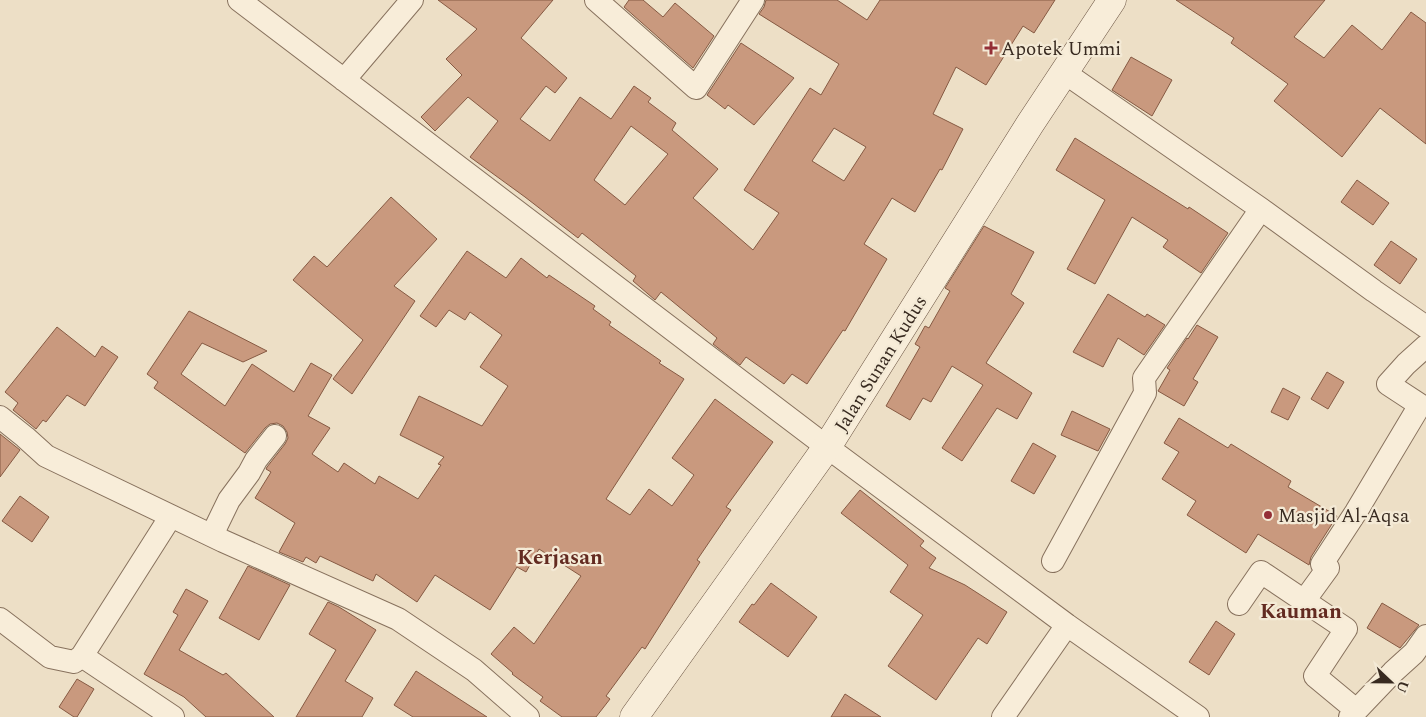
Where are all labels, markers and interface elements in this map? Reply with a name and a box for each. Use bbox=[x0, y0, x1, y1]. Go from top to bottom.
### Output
place label: Apotek Ummi bbox=[1001, 35, 1121, 64]
marker: Apotek Ummi bbox=[985, 42, 997, 54]
street label: Jalan Sunan Kudus bbox=[827, 290, 935, 438]
place label: Masjid Al-Aqsa bbox=[1278, 502, 1410, 531]
marker: Masjid Al-Aqsa bbox=[1262, 509, 1274, 521]
district label: Kerjasan bbox=[517, 542, 603, 574]
district label: Kauman bbox=[1260, 596, 1342, 628]
north arrow bbox=[1366, 657, 1416, 707]
text: U bbox=[1391, 677, 1415, 696]

